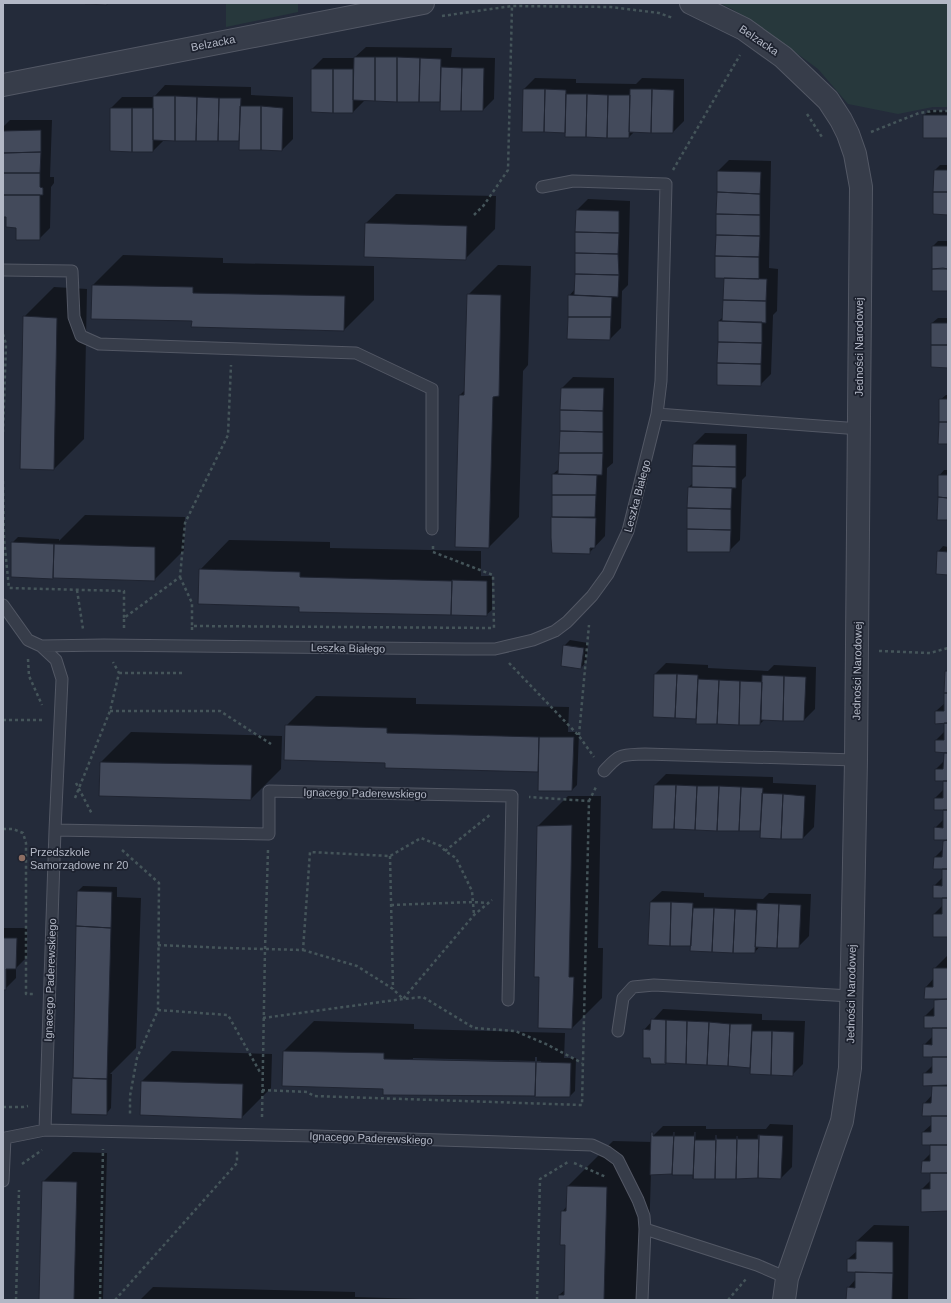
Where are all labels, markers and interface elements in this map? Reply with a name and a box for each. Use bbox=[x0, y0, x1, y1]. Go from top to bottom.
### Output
street label: Belzacka bbox=[737, 23, 782, 58]
street label: Belzacka bbox=[190, 33, 237, 53]
street label: Jedności Narodowej bbox=[853, 297, 865, 397]
street label: Leszka Białego bbox=[622, 458, 652, 534]
street label: Jedności Narodowej bbox=[850, 621, 864, 721]
street label: Leszka Białego bbox=[311, 641, 385, 655]
street label: Ignacego Paderewskiego bbox=[303, 786, 427, 800]
place label: Przedszkole Samorządowe nr 20 bbox=[30, 846, 128, 871]
marker: Przedszkole Samorządowe nr 20 bbox=[17, 853, 27, 863]
street label: Ignacego Paderewskiego bbox=[42, 918, 58, 1042]
street label: Jedności Narodowej bbox=[844, 944, 858, 1044]
street label: Ignacego Paderewskiego bbox=[309, 1130, 433, 1146]

